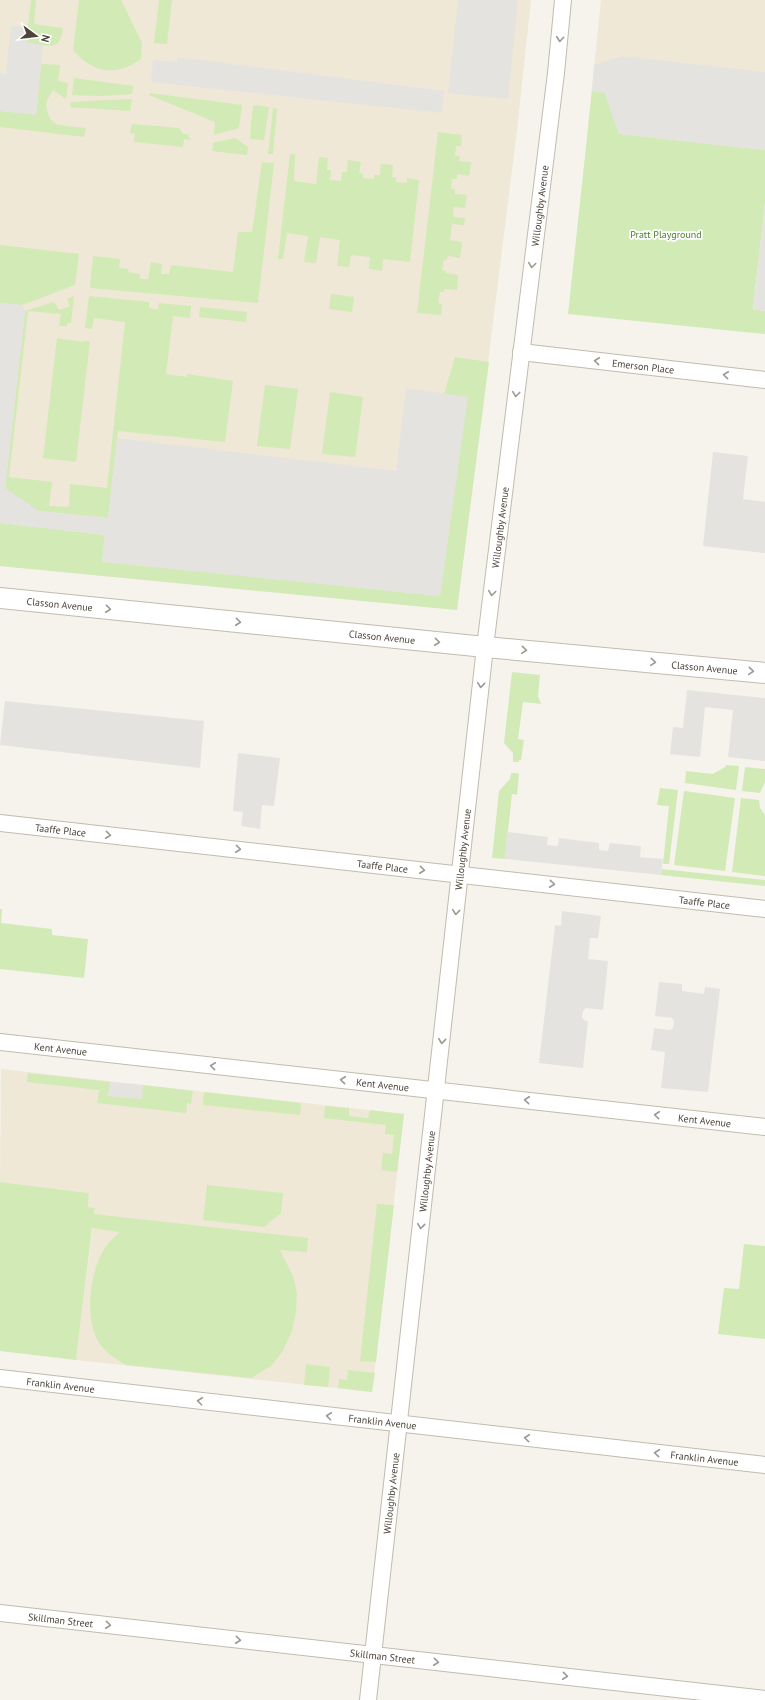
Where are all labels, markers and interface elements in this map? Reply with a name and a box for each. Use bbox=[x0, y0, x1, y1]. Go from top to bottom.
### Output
north arrow bbox=[16, 16, 56, 56]
text: N bbox=[38, 33, 53, 44]
one-way arrow bbox=[555, 36, 564, 42]
street label: Willoughby Avenue bbox=[528, 165, 551, 247]
park label: Pratt Playground bbox=[630, 228, 702, 241]
one-way arrow bbox=[528, 262, 537, 268]
street label: Emerson Place bbox=[611, 356, 675, 376]
one-way arrow bbox=[594, 357, 600, 366]
one-way arrow bbox=[723, 371, 729, 380]
one-way arrow bbox=[512, 391, 521, 397]
street label: Willoughby Avenue bbox=[488, 486, 511, 569]
one-way arrow bbox=[488, 590, 497, 596]
street label: Classon Avenue bbox=[26, 594, 93, 614]
one-way arrow bbox=[105, 604, 111, 613]
one-way arrow bbox=[235, 617, 241, 626]
street label: Classon Avenue bbox=[348, 627, 416, 646]
one-way arrow bbox=[434, 637, 440, 646]
one-way arrow bbox=[521, 646, 527, 655]
one-way arrow bbox=[650, 658, 657, 667]
street label: Classon Avenue bbox=[671, 658, 738, 677]
one-way arrow bbox=[747, 667, 754, 676]
one-way arrow bbox=[477, 682, 486, 688]
street label: Willoughby Avenue bbox=[452, 808, 473, 891]
street label: Taaffe Place bbox=[34, 820, 87, 839]
one-way arrow bbox=[105, 830, 111, 839]
one-way arrow bbox=[234, 844, 241, 853]
street label: Taaffe Place bbox=[356, 857, 409, 875]
one-way arrow bbox=[419, 865, 425, 874]
one-way arrow bbox=[549, 879, 555, 888]
street label: Taaffe Place bbox=[678, 893, 731, 912]
one-way arrow bbox=[452, 909, 461, 915]
one-way arrow bbox=[438, 1038, 447, 1044]
street label: Kent Avenue bbox=[33, 1039, 88, 1058]
one-way arrow bbox=[210, 1061, 216, 1070]
street label: Kent Avenue bbox=[355, 1075, 410, 1094]
one-way arrow bbox=[340, 1076, 346, 1085]
one-way arrow bbox=[524, 1096, 530, 1105]
one-way arrow bbox=[654, 1110, 660, 1119]
street label: Kent Avenue bbox=[677, 1111, 732, 1130]
street label: Willoughby Avenue bbox=[416, 1130, 438, 1213]
one-way arrow bbox=[417, 1223, 426, 1229]
street label: Franklin Avenue bbox=[26, 1375, 95, 1395]
one-way arrow bbox=[197, 1397, 203, 1406]
street label: Franklin Avenue bbox=[348, 1411, 417, 1432]
one-way arrow bbox=[326, 1412, 332, 1421]
one-way arrow bbox=[524, 1434, 531, 1443]
one-way arrow bbox=[654, 1448, 660, 1457]
street label: Franklin Avenue bbox=[670, 1448, 739, 1468]
street label: Willoughby Avenue bbox=[380, 1452, 402, 1535]
street label: Skillman Street bbox=[27, 1610, 94, 1630]
one-way arrow bbox=[105, 1620, 111, 1629]
one-way arrow bbox=[234, 1635, 241, 1644]
street label: Skillman Street bbox=[349, 1646, 416, 1666]
one-way arrow bbox=[433, 1657, 439, 1666]
one-way arrow bbox=[562, 1671, 569, 1680]

